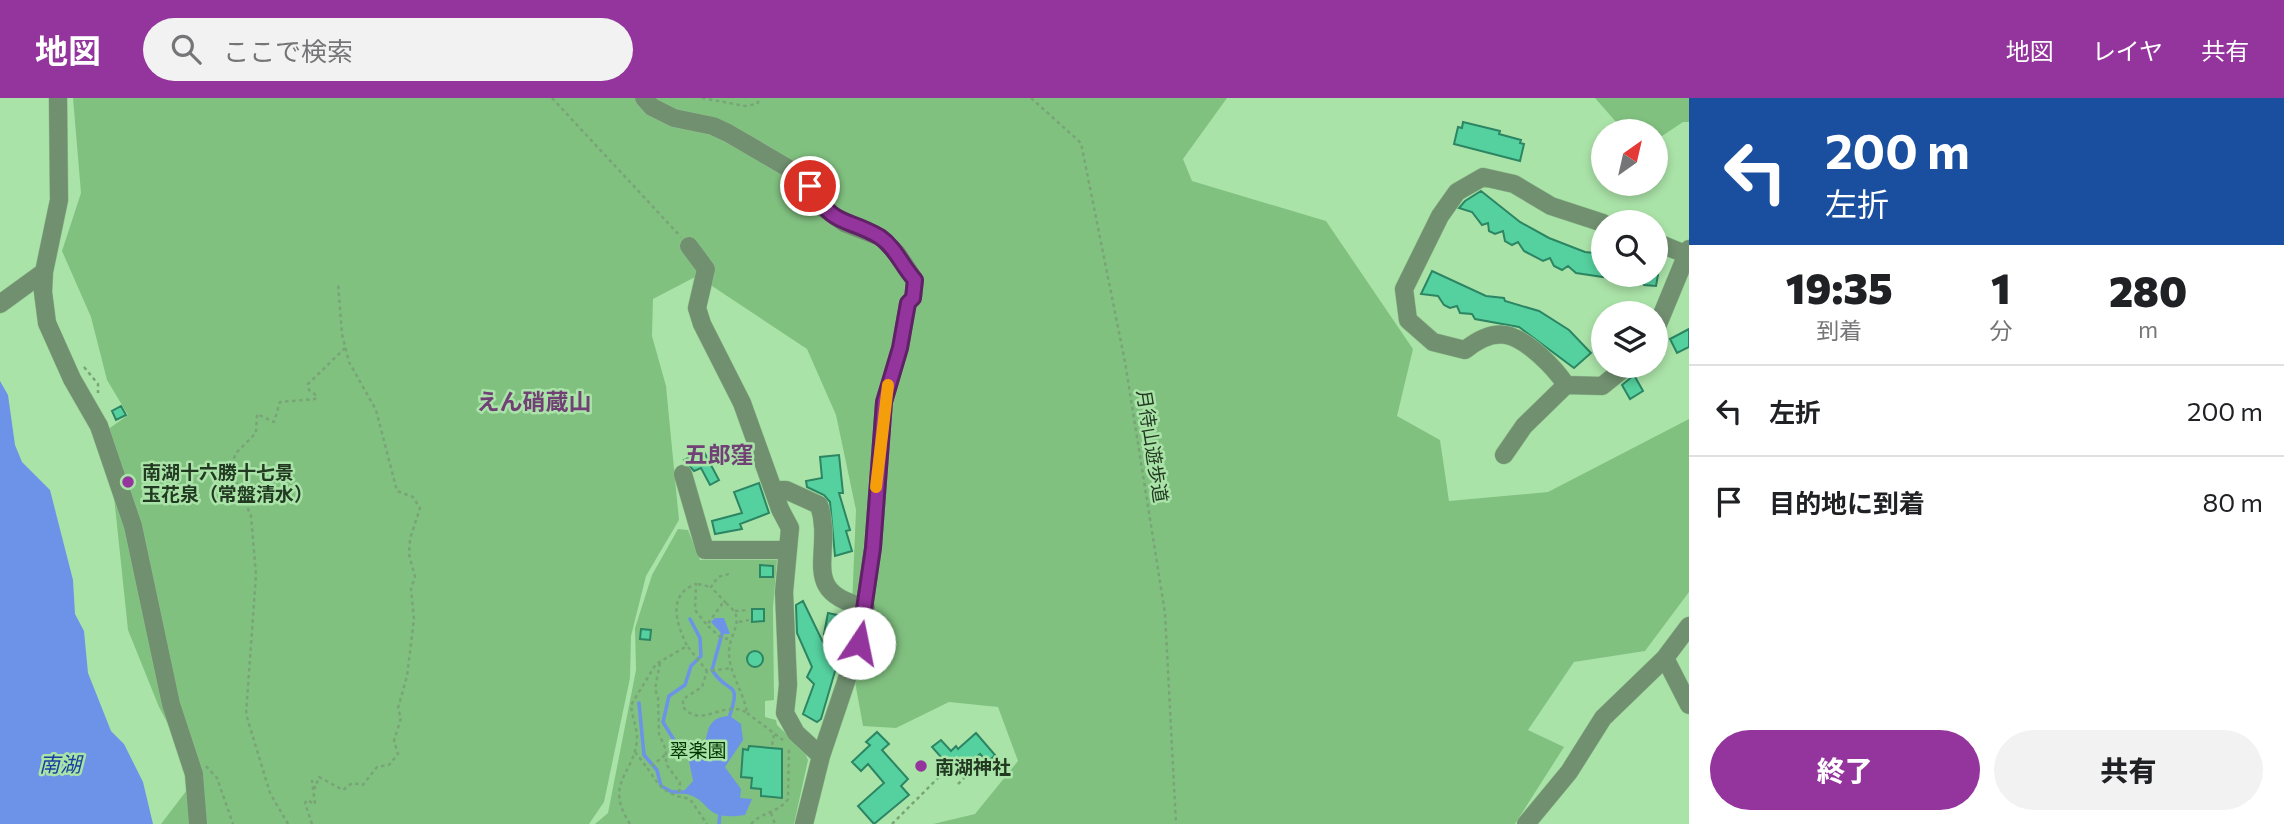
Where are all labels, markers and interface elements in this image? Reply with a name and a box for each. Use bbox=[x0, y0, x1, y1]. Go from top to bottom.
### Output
search box bbox=[143, 18, 633, 81]
text: 地図 bbox=[35, 29, 101, 70]
icon: search bbox=[167, 30, 205, 68]
text: ここで検索 bbox=[223, 35, 353, 66]
text: 地図 bbox=[2006, 36, 2054, 65]
text: レイヤ bbox=[2092, 36, 2163, 65]
text: 共有 bbox=[2201, 36, 2249, 65]
north arrow bbox=[1591, 119, 1668, 196]
map controls bbox=[1591, 119, 1668, 378]
text: 200 m bbox=[1825, 119, 1970, 179]
icon: left bbox=[1710, 126, 1801, 217]
pin bbox=[780, 156, 840, 216]
icon: arrive bbox=[791, 167, 829, 205]
text: 左折 bbox=[1825, 183, 1889, 223]
button: search bbox=[1591, 210, 1668, 287]
text: 19:35 bbox=[1786, 261, 1893, 313]
text: 1 bbox=[1991, 261, 2011, 313]
text: 280 bbox=[2109, 264, 2187, 316]
button: layers bbox=[1591, 301, 1668, 378]
text: m bbox=[2138, 315, 2158, 343]
text: 到着 bbox=[1816, 316, 1862, 344]
text: 分 bbox=[1989, 316, 2012, 344]
district label: えん硝蔵山 bbox=[477, 387, 592, 415]
street label: 月待山遊歩道 bbox=[1133, 388, 1173, 504]
icon: left bbox=[1710, 392, 1748, 430]
text: 200 m bbox=[2187, 395, 2263, 426]
text: 左折 bbox=[1769, 396, 1821, 427]
district label: 五郎窪 bbox=[685, 440, 754, 468]
place label: 南湖十六勝十七景 玉花泉（常盤清水） bbox=[142, 460, 313, 505]
marker: 南湖十六勝十七景 玉花泉（常盤清水） bbox=[120, 474, 136, 490]
icon: arrive bbox=[1710, 483, 1748, 521]
text: 80 m bbox=[2203, 486, 2263, 517]
text: 目的地に到着 bbox=[1769, 487, 1925, 518]
position arrow bbox=[822, 606, 896, 680]
button: 終了 bbox=[1710, 730, 1980, 810]
button: 共有 bbox=[1994, 730, 2263, 810]
park label: 翠楽園 bbox=[669, 738, 727, 761]
water label: 南湖 bbox=[39, 751, 84, 776]
place label: 南湖神社 bbox=[935, 755, 1011, 778]
marker: 南湖神社 bbox=[913, 758, 929, 774]

